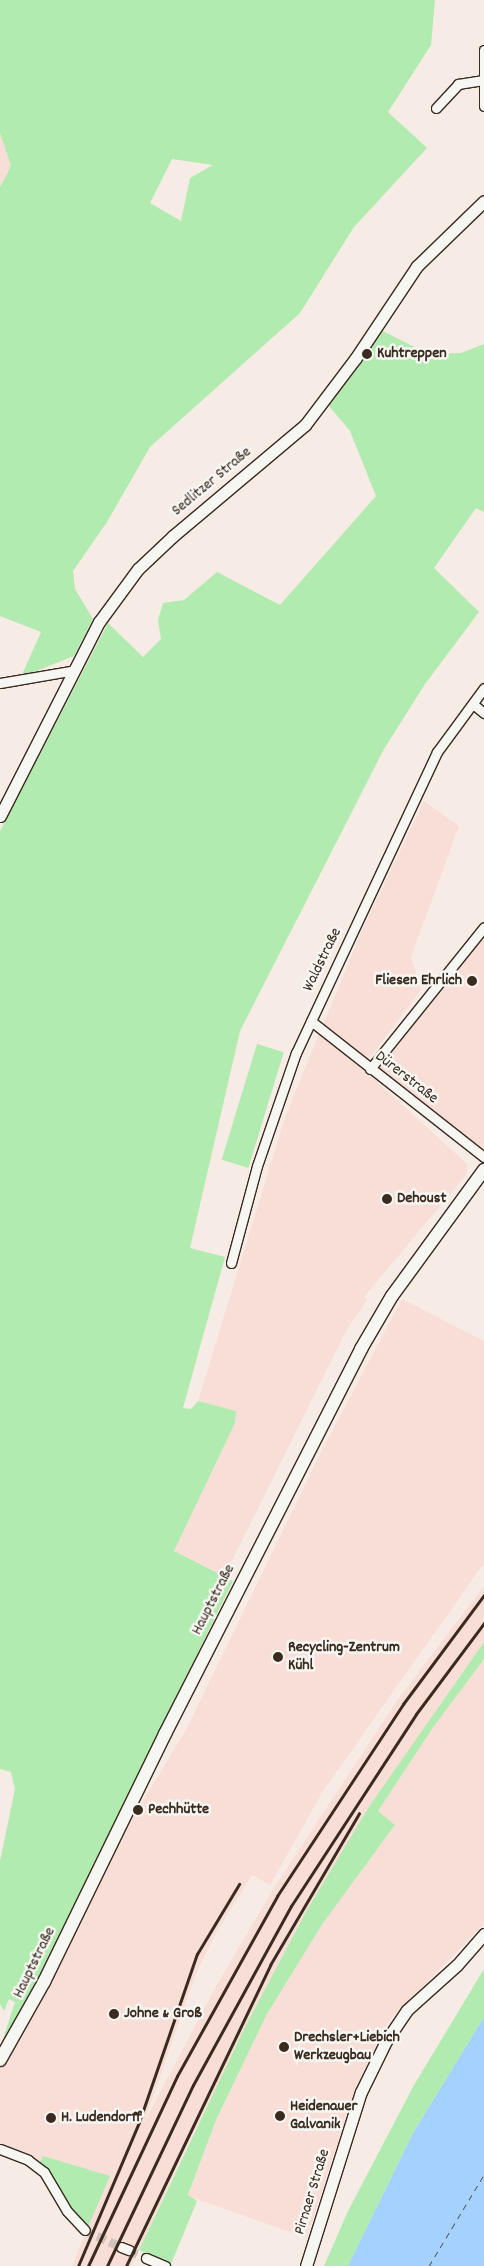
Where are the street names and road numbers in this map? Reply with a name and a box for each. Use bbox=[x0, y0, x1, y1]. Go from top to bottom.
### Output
street label: Sedlitzer Straße bbox=[168, 443, 256, 521]
street label: Waldstraße bbox=[299, 925, 347, 995]
street label: Dürerstraße bbox=[371, 1047, 441, 1109]
street label: Hauptstraße bbox=[188, 1562, 240, 1638]
street label: Hauptstraße bbox=[10, 1924, 60, 2002]
street label: Pirnaer Straße bbox=[291, 2147, 335, 2237]

